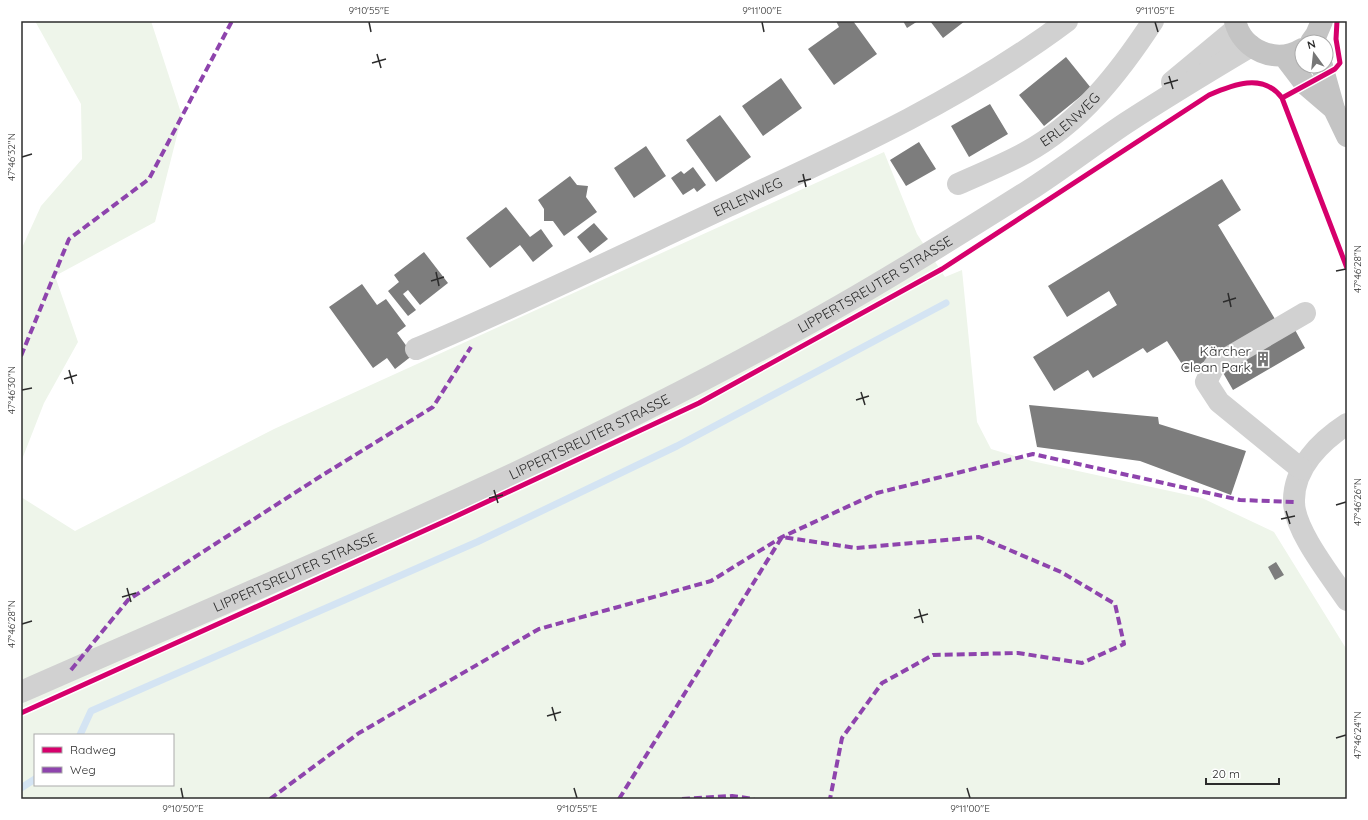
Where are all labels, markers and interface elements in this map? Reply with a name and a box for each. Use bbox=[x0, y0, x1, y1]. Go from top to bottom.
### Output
text: 9°10'55"E bbox=[349, 4, 390, 17]
text: 9°11'00"E bbox=[742, 4, 782, 17]
text: 9°11'05"E bbox=[1135, 4, 1175, 17]
north arrow bbox=[1294, 34, 1334, 74]
text: N bbox=[1306, 37, 1317, 52]
street label: ERLENWEG bbox=[1036, 89, 1104, 151]
text: 47°46'32"N bbox=[5, 133, 18, 181]
street label: ERLENWEG bbox=[710, 173, 785, 221]
street label: LIPPERTSREUTER STRASSE bbox=[794, 232, 956, 337]
text: 47°46'28"N bbox=[1351, 245, 1364, 293]
place label: Kärcher Clean Park bbox=[1181, 342, 1252, 376]
building icon: Kärcher Clean Park bbox=[1254, 350, 1272, 368]
text: 47°46'30"N bbox=[5, 366, 18, 414]
street label: LIPPERTSREUTER STRASSE bbox=[506, 390, 673, 484]
text: 47°46'26"N bbox=[1351, 478, 1364, 526]
street label: LIPPERTSREUTER STRASSE bbox=[211, 528, 379, 616]
text: 47°46'28"N bbox=[5, 600, 18, 648]
text: 47°46'24"N bbox=[1351, 711, 1364, 759]
legend bbox=[34, 734, 174, 786]
text: Radweg bbox=[70, 742, 116, 757]
scale bar bbox=[1206, 760, 1279, 786]
text: Weg bbox=[70, 762, 96, 777]
text: 20 m bbox=[1212, 766, 1240, 781]
text: 9°10'50"E bbox=[162, 802, 204, 815]
text: 9°10'55"E bbox=[557, 802, 598, 815]
text: 9°11'00"E bbox=[950, 802, 990, 815]

